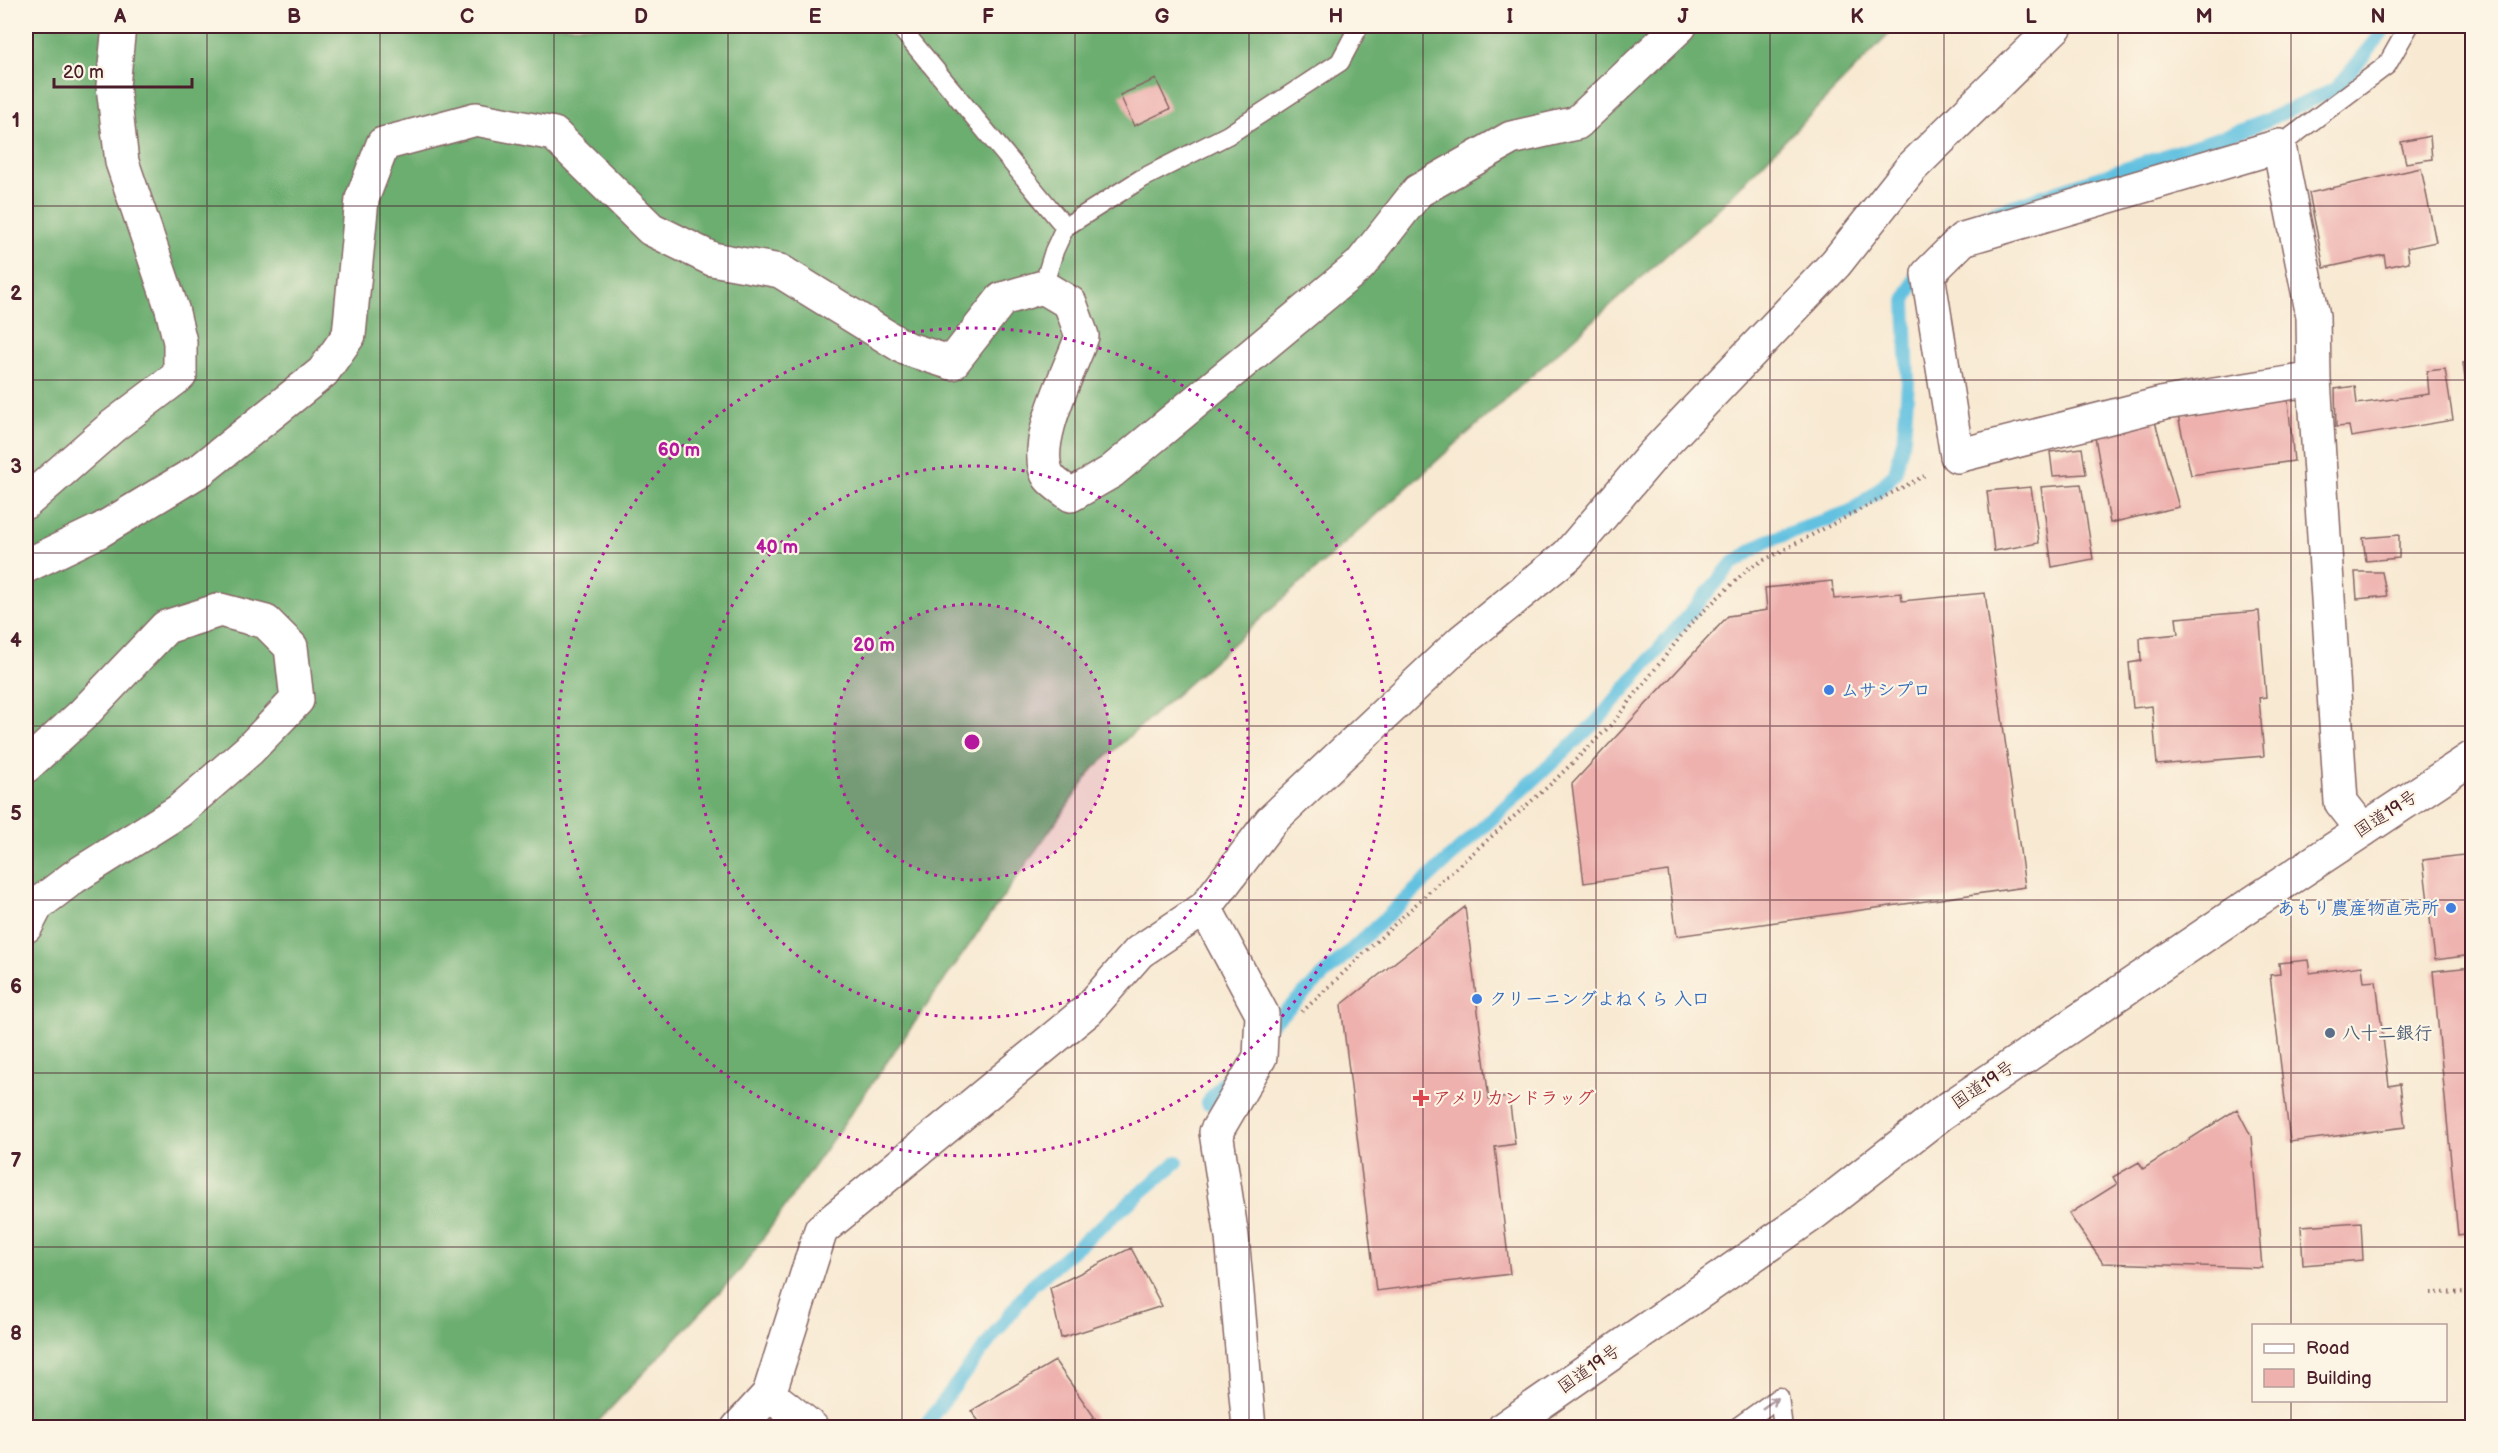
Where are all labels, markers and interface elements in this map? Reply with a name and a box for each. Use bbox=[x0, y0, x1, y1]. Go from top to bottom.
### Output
text: A bbox=[113, 5, 127, 29]
text: B bbox=[287, 5, 301, 29]
text: C bbox=[460, 5, 474, 29]
text: D bbox=[634, 5, 648, 29]
text: E bbox=[809, 5, 822, 29]
text: F bbox=[982, 5, 994, 29]
text: G bbox=[1155, 5, 1170, 29]
text: H bbox=[1329, 5, 1343, 29]
text: I bbox=[1507, 5, 1513, 29]
text: J bbox=[1678, 5, 1690, 29]
text: K bbox=[1850, 5, 1864, 29]
text: L bbox=[2025, 5, 2037, 29]
text: M bbox=[2195, 5, 2213, 29]
text: N bbox=[2370, 5, 2386, 29]
scale bar bbox=[54, 51, 192, 89]
text: 20 m bbox=[63, 62, 104, 83]
text: 1 bbox=[12, 109, 20, 133]
text: 2 bbox=[10, 282, 22, 306]
text: 60 m bbox=[658, 440, 700, 461]
text: 3 bbox=[10, 455, 22, 479]
text: 40 m bbox=[756, 537, 798, 558]
text: 4 bbox=[10, 629, 22, 653]
text: 20 m bbox=[853, 635, 895, 656]
place label: ムサシプロ bbox=[1841, 680, 1931, 701]
marker: ムサシプロ bbox=[1822, 683, 1836, 697]
centre of rings bbox=[962, 732, 982, 752]
street label: 国道19号 bbox=[2350, 786, 2422, 842]
text: 5 bbox=[10, 802, 22, 826]
place label: あもり農産物直売所 bbox=[2277, 898, 2439, 919]
marker: あもり農産物直売所 bbox=[2444, 901, 2458, 915]
text: 6 bbox=[10, 975, 22, 999]
place label: クリーニングよねくら 入口 bbox=[1489, 989, 1710, 1010]
marker: クリーニングよねくら 入口 bbox=[1470, 992, 1484, 1006]
place label: 八十二銀行 bbox=[2342, 1023, 2432, 1044]
marker: 八十二銀行 bbox=[2323, 1026, 2337, 1040]
street label: 国道19号 bbox=[1948, 1056, 2018, 1114]
place label: アメリカンドラッグ bbox=[1433, 1088, 1594, 1109]
marker: アメリカンドラッグ bbox=[1414, 1091, 1428, 1105]
text: 7 bbox=[10, 1149, 22, 1173]
text: 8 bbox=[10, 1322, 22, 1346]
legend bbox=[2252, 1324, 2447, 1402]
text: Road bbox=[2306, 1338, 2350, 1359]
street label: 国道19号 bbox=[1554, 1340, 1624, 1398]
text: Building bbox=[2306, 1368, 2372, 1389]
one-way arrow bbox=[1761, 1397, 1778, 1409]

